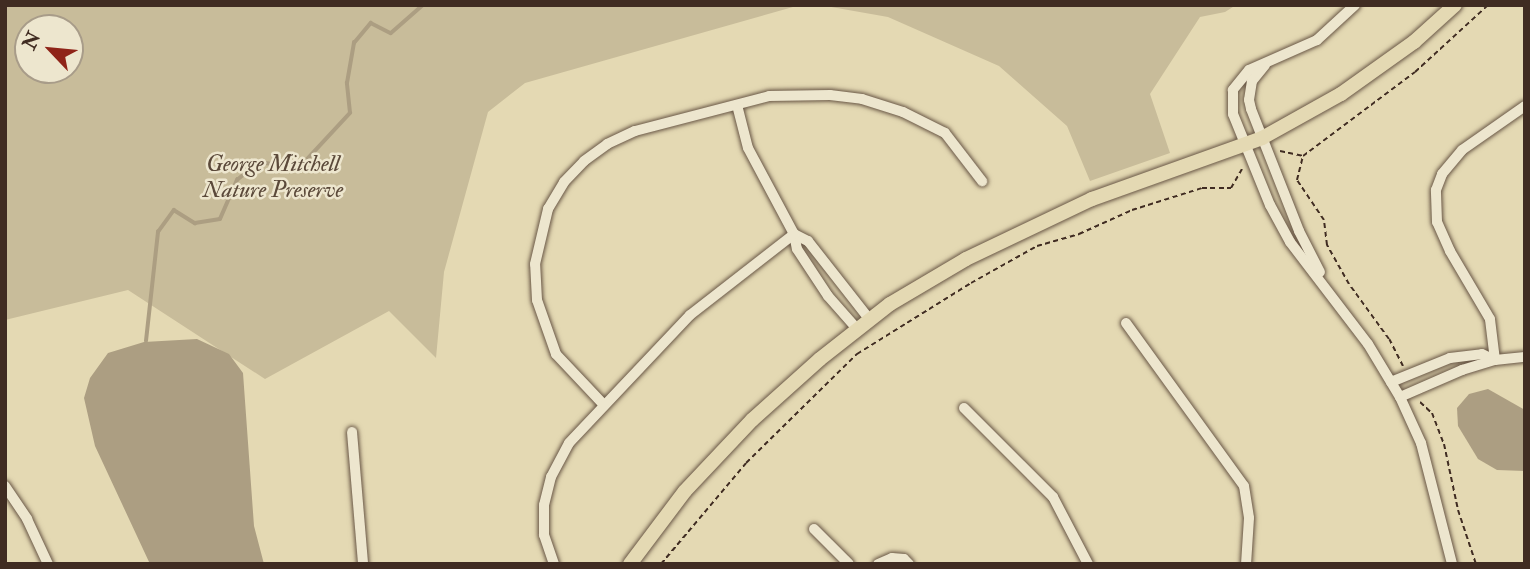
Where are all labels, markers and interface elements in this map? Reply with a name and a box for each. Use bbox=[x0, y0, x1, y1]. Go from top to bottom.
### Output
north arrow bbox=[14, 14, 84, 84]
text: N bbox=[17, 28, 46, 54]
park label: George Mitchell Nature Preserve bbox=[203, 150, 343, 204]

